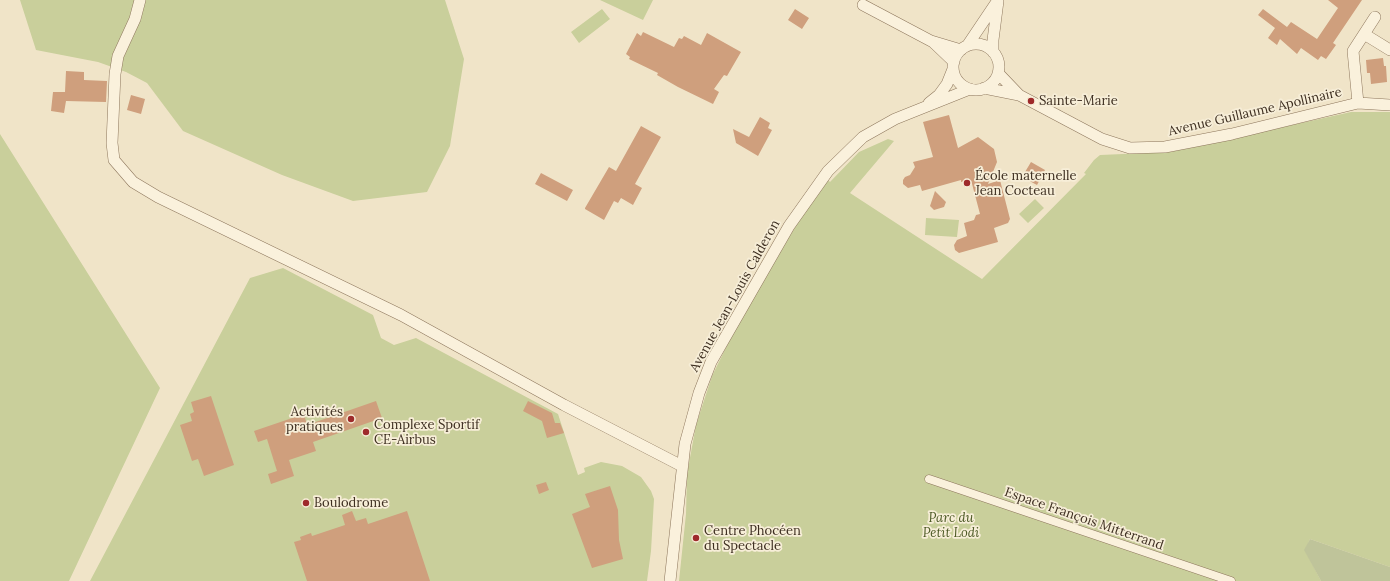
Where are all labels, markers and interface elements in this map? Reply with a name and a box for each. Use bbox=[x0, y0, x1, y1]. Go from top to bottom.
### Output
street label: Avenue Guillaume Apollinaire bbox=[1167, 84, 1343, 140]
place label: Sainte-Marie bbox=[1039, 93, 1118, 109]
marker: Sainte-Marie bbox=[1026, 96, 1036, 106]
place label: École maternelle Jean Cocteau bbox=[975, 168, 1077, 199]
marker: École maternelle Jean Cocteau bbox=[962, 178, 972, 188]
street label: Avenue Jean-Louis Calderon bbox=[687, 217, 783, 375]
place label: Activités pratiques bbox=[286, 404, 343, 435]
marker: Activités pratiques bbox=[346, 414, 356, 424]
place label: Complexe Sportif CE-Airbus bbox=[374, 417, 479, 448]
marker: Complexe Sportif CE-Airbus bbox=[361, 427, 371, 437]
street label: Espace François Mitterrand bbox=[1002, 484, 1166, 554]
place label: Boulodrome bbox=[314, 495, 388, 511]
marker: Boulodrome bbox=[301, 498, 311, 508]
park label: Parc du Petit Lodi bbox=[923, 510, 979, 541]
place label: Centre Phocéen du Spectacle bbox=[704, 523, 801, 554]
marker: Centre Phocéen du Spectacle bbox=[691, 533, 701, 543]

